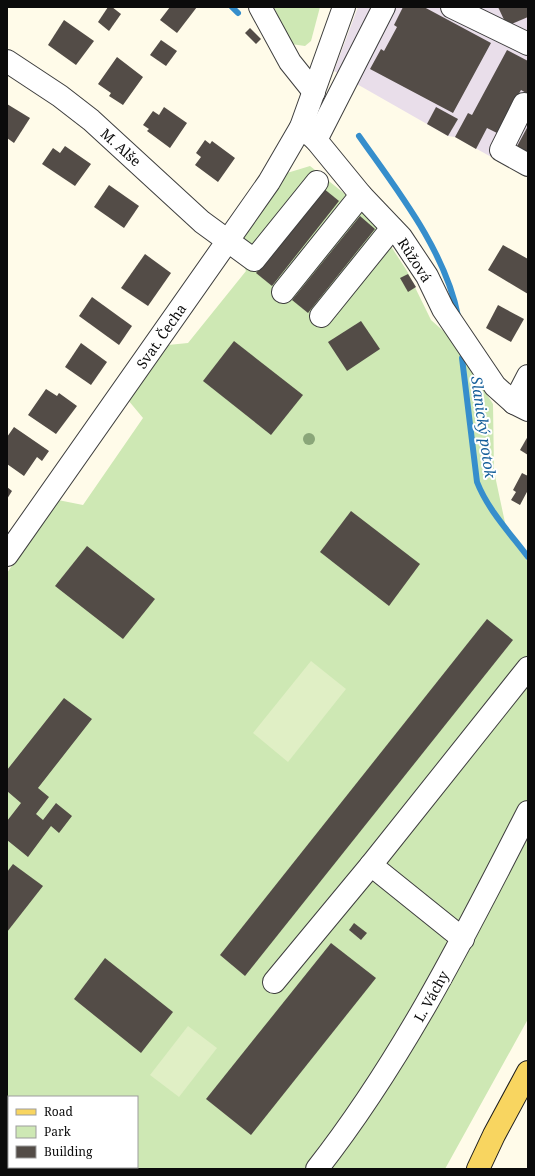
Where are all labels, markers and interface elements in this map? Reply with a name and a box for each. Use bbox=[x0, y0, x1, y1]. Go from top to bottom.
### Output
street label: M. Alše bbox=[97, 124, 145, 170]
street label: Růžová bbox=[394, 234, 436, 286]
street label: Svat. Čecha bbox=[132, 300, 190, 372]
water label: Slanický potok bbox=[467, 375, 501, 480]
street label: L. Váchy bbox=[409, 967, 453, 1025]
legend bbox=[8, 1096, 138, 1168]
text: Road bbox=[44, 1103, 74, 1120]
text: Park bbox=[44, 1123, 72, 1140]
text: Building bbox=[44, 1143, 93, 1160]

